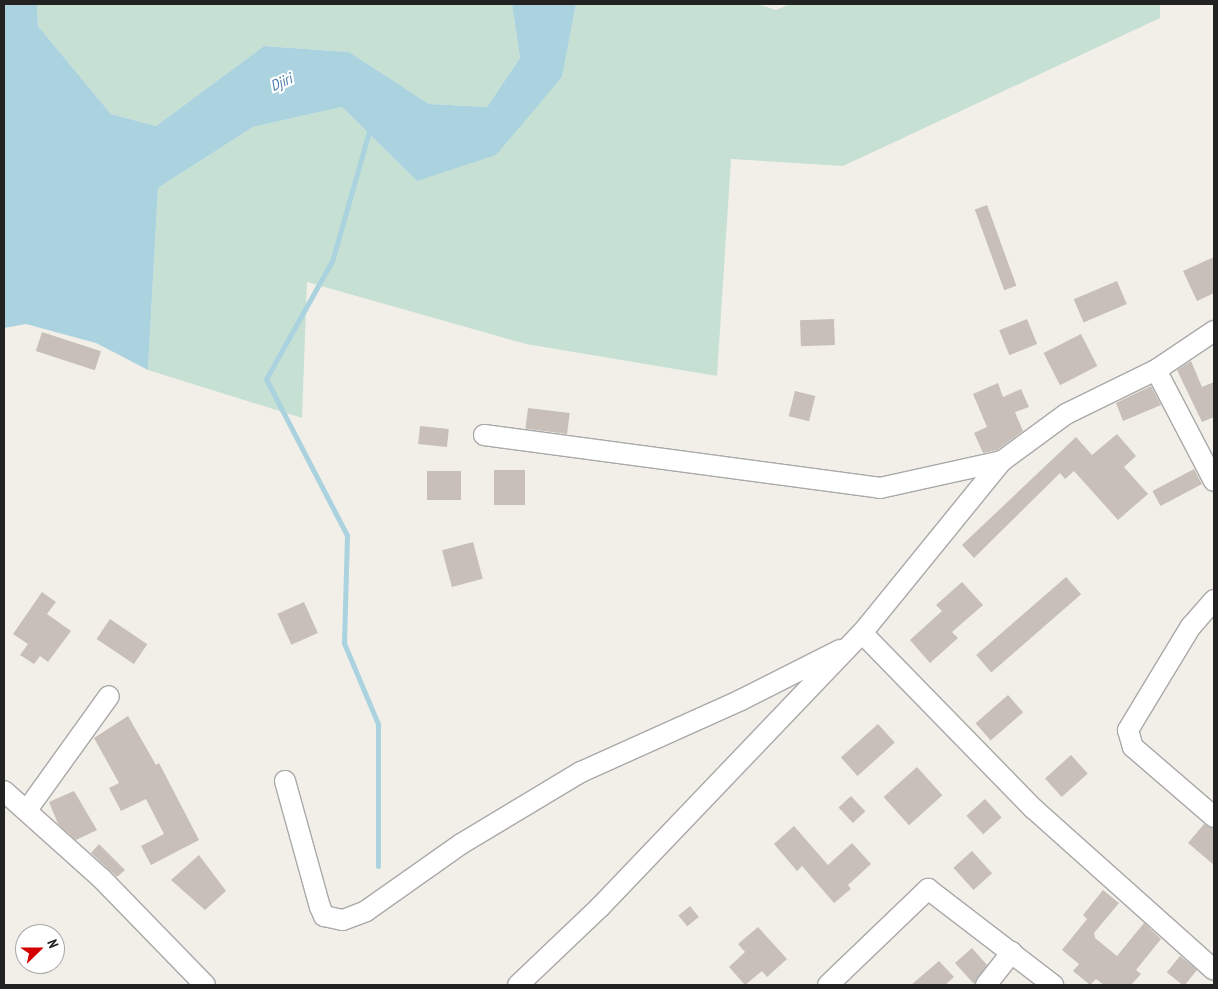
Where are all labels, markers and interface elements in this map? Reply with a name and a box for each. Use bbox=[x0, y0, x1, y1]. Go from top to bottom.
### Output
water label: Djiri bbox=[267, 69, 295, 95]
north arrow bbox=[15, 924, 65, 974]
text: N bbox=[43, 937, 63, 951]

